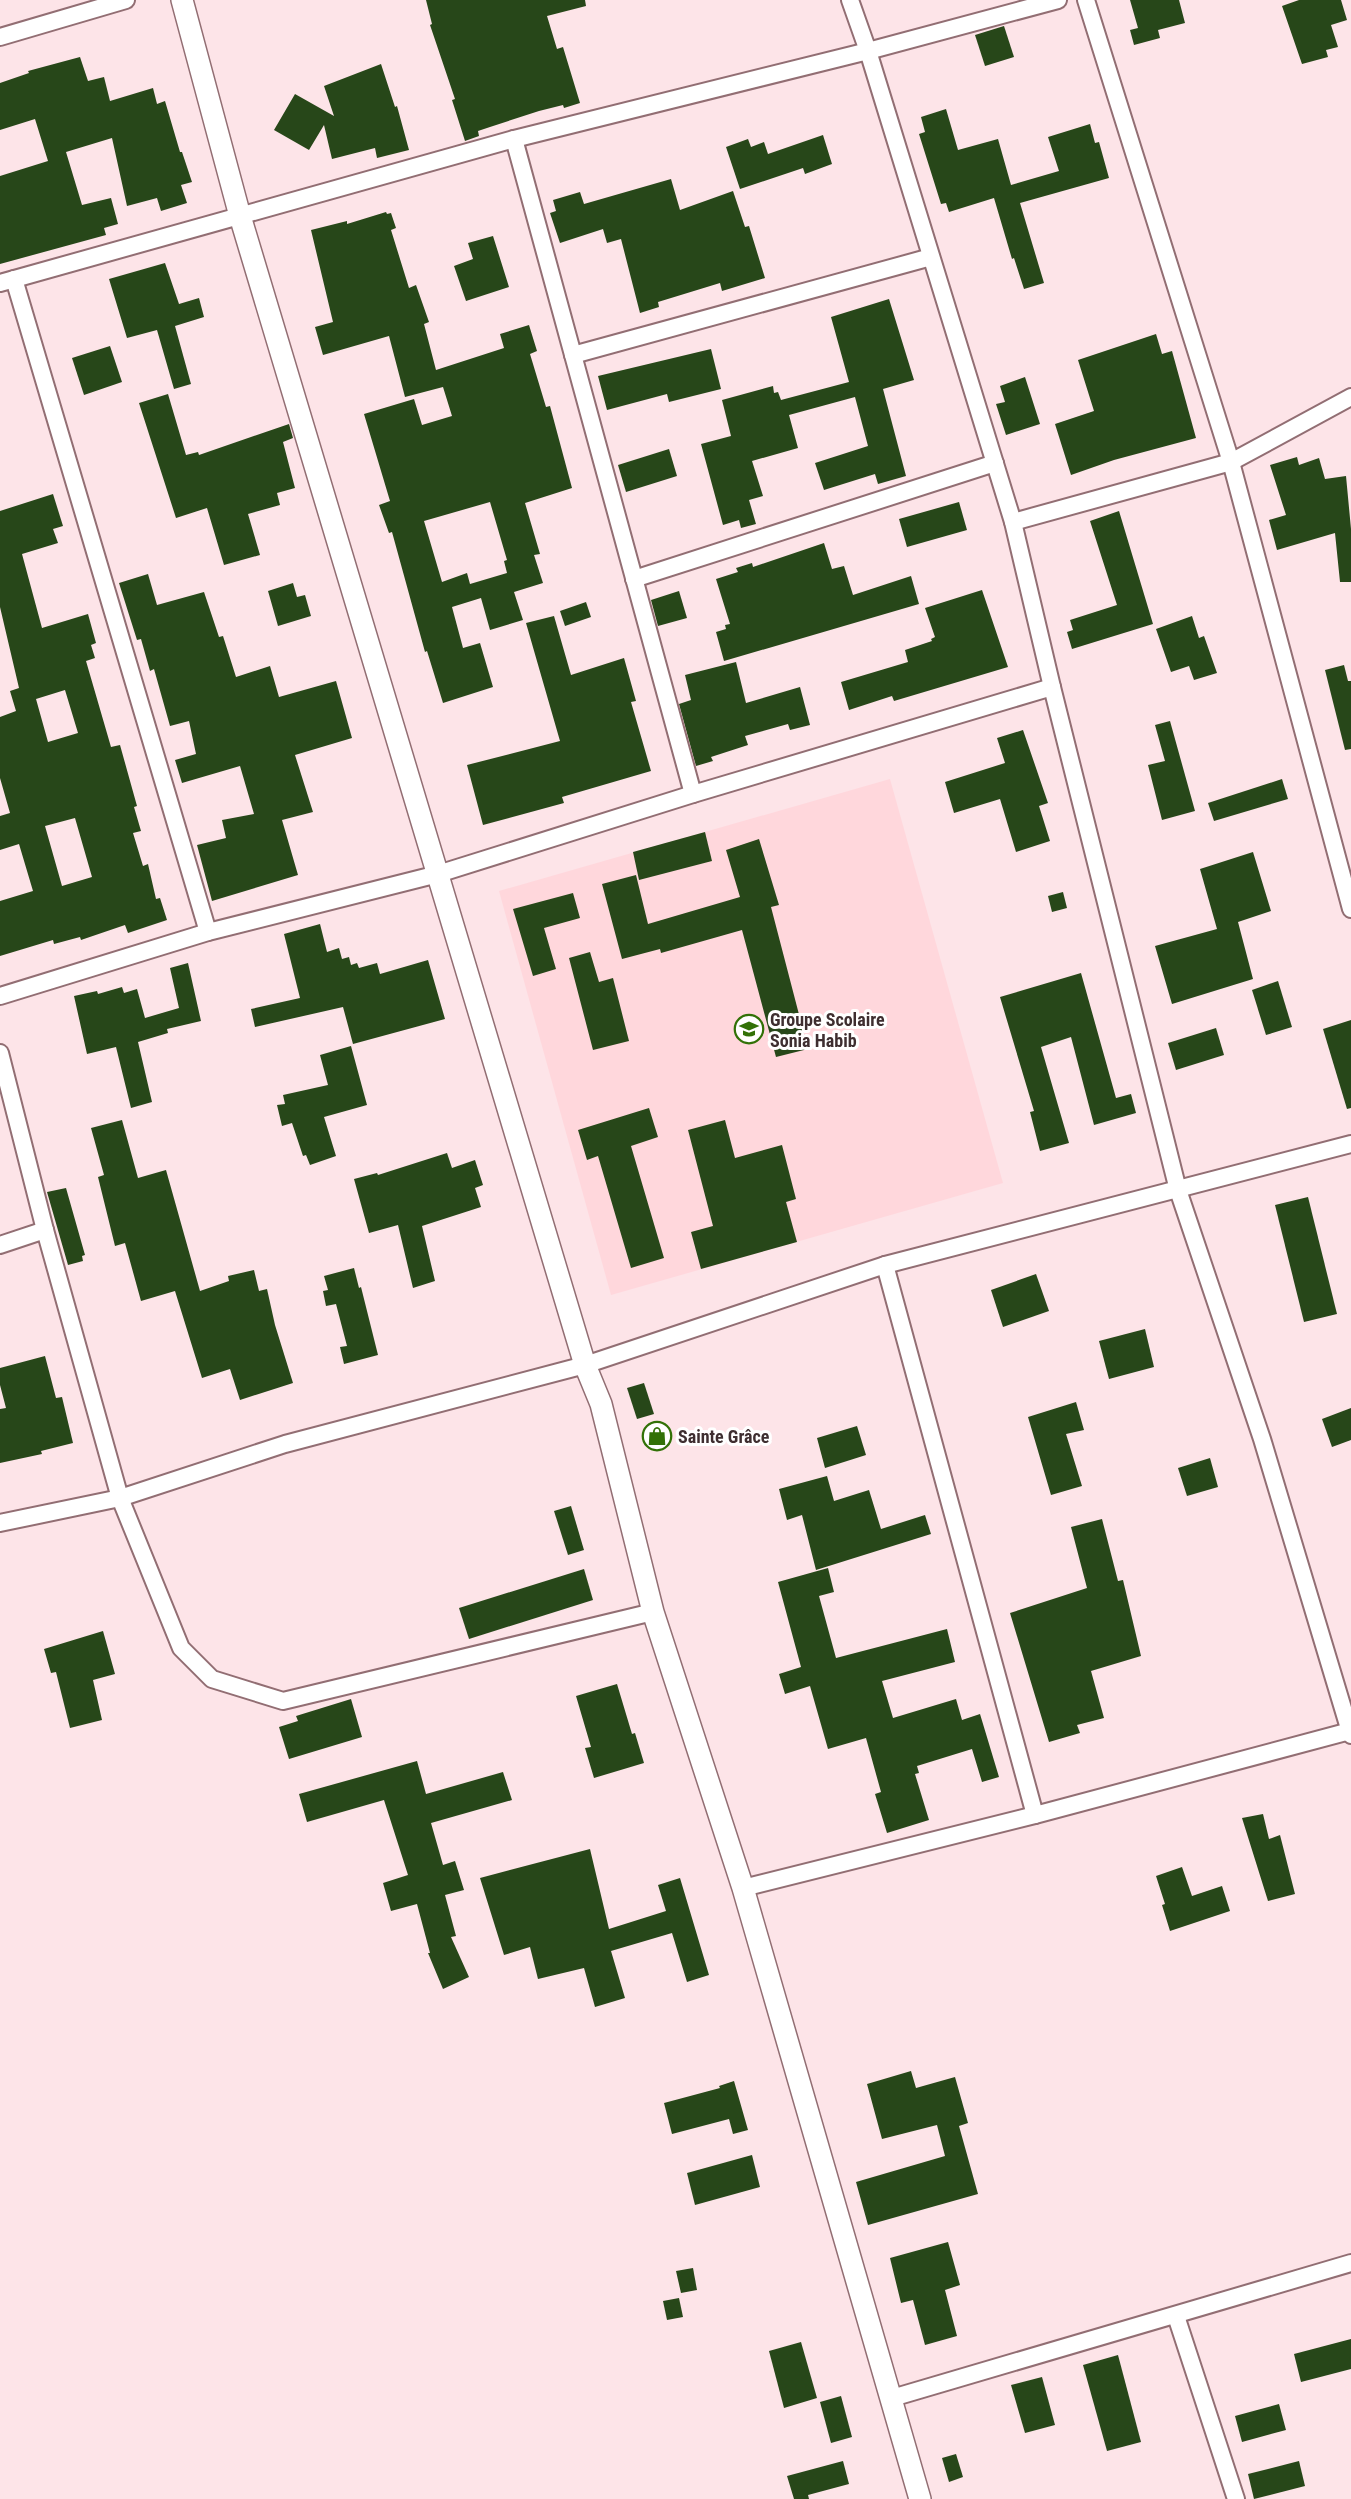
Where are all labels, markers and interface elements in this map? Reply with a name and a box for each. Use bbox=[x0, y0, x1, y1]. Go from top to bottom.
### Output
place label: Groupe Scolaire Sonia Habib bbox=[770, 1009, 885, 1051]
school or university icon: Groupe Scolaire Sonia Habib bbox=[733, 1013, 765, 1045]
shop icon: Sainte Grâce bbox=[641, 1420, 673, 1452]
place label: Sainte Grâce bbox=[678, 1426, 770, 1447]

